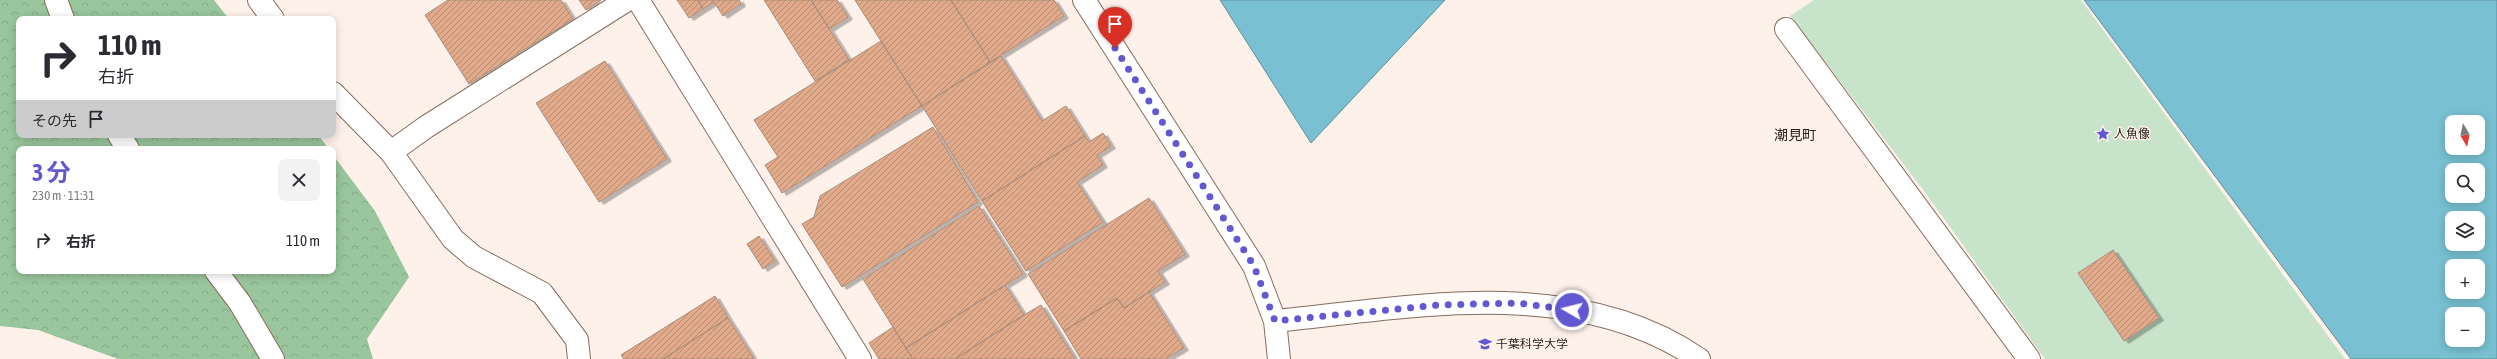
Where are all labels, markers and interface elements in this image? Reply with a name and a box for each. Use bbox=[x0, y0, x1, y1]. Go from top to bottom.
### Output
pin bbox=[1098, 7.0, 1132, 48]
icon: arrive bbox=[1104, 13, 1126, 35]
text: 110 m bbox=[98, 29, 161, 61]
icon: right bbox=[32, 32, 84, 84]
text: 右折 bbox=[98, 66, 134, 87]
icon: arrive bbox=[85, 108, 107, 130]
text: その先 bbox=[32, 112, 77, 129]
north arrow bbox=[2445, 115, 2485, 155]
map controls bbox=[2445, 115, 2485, 347]
place icon: 人魚像 bbox=[2095, 126, 2111, 142]
district label: 潮見町 bbox=[1774, 127, 1816, 143]
place label: 人魚像 bbox=[2114, 127, 2150, 141]
text: 3 分 bbox=[32, 159, 71, 186]
button: close bbox=[278, 159, 320, 201]
button: search bbox=[2445, 163, 2485, 203]
text: 230 m · 11:31 bbox=[32, 188, 95, 203]
button: layers bbox=[2445, 211, 2485, 251]
icon: right bbox=[32, 229, 54, 251]
text: 110 m bbox=[286, 232, 320, 249]
text: 右折 bbox=[66, 233, 96, 250]
button: + bbox=[2445, 259, 2485, 299]
position arrow bbox=[1551, 289, 1593, 331]
button: − bbox=[2445, 307, 2485, 347]
school or university icon: 千葉科学大学 bbox=[1477, 336, 1493, 352]
place label: 千葉科学大学 bbox=[1496, 337, 1568, 351]

